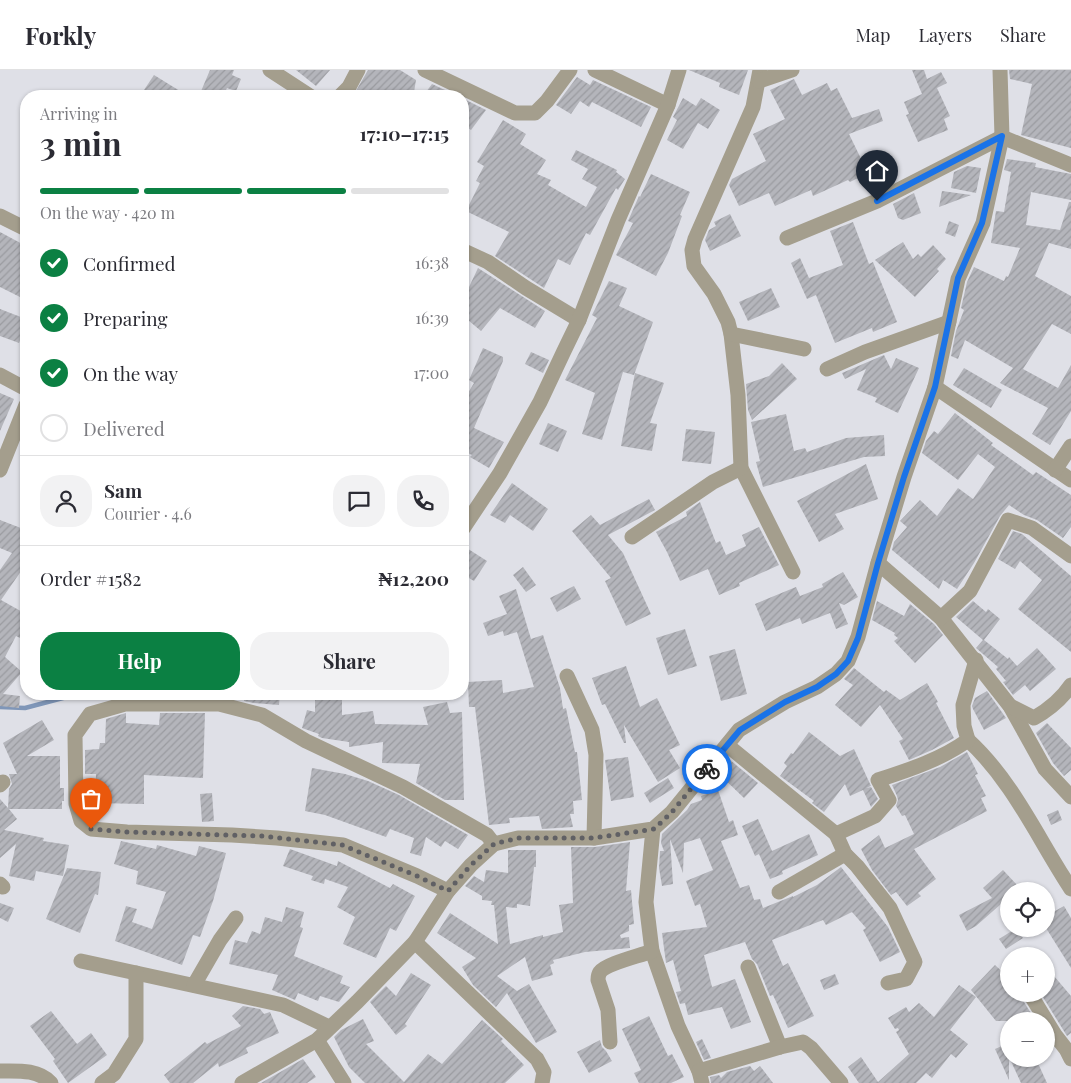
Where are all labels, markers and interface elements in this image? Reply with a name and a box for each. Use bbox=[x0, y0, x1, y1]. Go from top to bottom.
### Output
text: Forkly bbox=[25, 19, 96, 51]
text: Map bbox=[855, 23, 890, 47]
text: Layers bbox=[918, 23, 972, 47]
text: Share bbox=[1000, 23, 1046, 47]
text: Arriving in bbox=[40, 103, 118, 124]
text: 17:10–17:15 bbox=[360, 120, 449, 146]
text: 3 min bbox=[40, 121, 122, 164]
pin bbox=[856, 150, 898, 201]
icon: home bbox=[863, 157, 891, 185]
text: On the way · 420 m bbox=[40, 202, 175, 223]
icon: check bbox=[40, 249, 68, 277]
text: Confirmed bbox=[83, 250, 176, 276]
text: 16:38 bbox=[415, 252, 449, 273]
icon: check bbox=[40, 304, 68, 332]
text: Preparing bbox=[83, 305, 168, 331]
text: 16:39 bbox=[415, 307, 449, 328]
icon: check bbox=[40, 359, 68, 387]
text: On the way bbox=[83, 360, 178, 386]
text: 17:00 bbox=[413, 362, 449, 383]
text: Delivered bbox=[83, 415, 165, 441]
button: person bbox=[40, 475, 92, 527]
button: chat bbox=[333, 475, 385, 527]
button: phone bbox=[397, 475, 449, 527]
text: Sam bbox=[104, 477, 142, 503]
text: Courier · 4.6 bbox=[104, 503, 192, 524]
text: Order #1582 bbox=[40, 565, 141, 591]
text: ₦12,200 bbox=[378, 565, 449, 591]
button: Help bbox=[40, 632, 240, 690]
button: Share bbox=[250, 632, 449, 690]
courier bbox=[682, 744, 732, 794]
icon: bike bbox=[693, 755, 721, 783]
pin bbox=[70, 778, 112, 829]
icon: bag bbox=[77, 785, 105, 813]
map controls bbox=[1000, 882, 1055, 1067]
button: locate bbox=[1000, 882, 1055, 937]
button: + bbox=[1000, 947, 1055, 1002]
button: − bbox=[1000, 1012, 1055, 1067]

